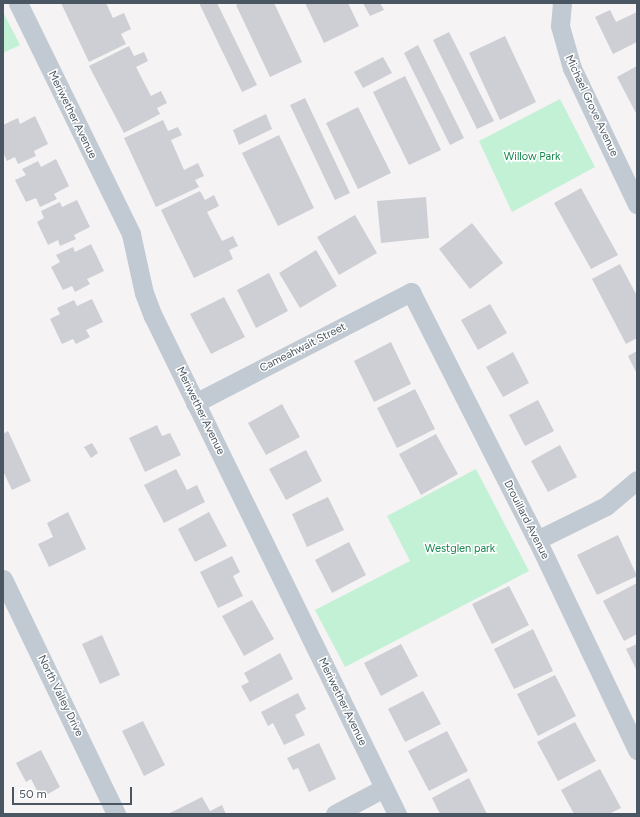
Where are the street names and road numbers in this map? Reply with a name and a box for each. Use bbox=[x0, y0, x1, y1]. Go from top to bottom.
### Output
street label: Michael Grove Avenue bbox=[562, 53, 620, 159]
street label: Meriwether Avenue bbox=[45, 69, 99, 161]
street label: Cameahwait Street bbox=[258, 321, 348, 375]
street label: Meriwether Avenue bbox=[173, 365, 227, 457]
street label: Drouillard Avenue bbox=[500, 478, 552, 562]
street label: North Valley Drive bbox=[35, 653, 85, 739]
street label: Meriwether Avenue bbox=[315, 656, 369, 748]

